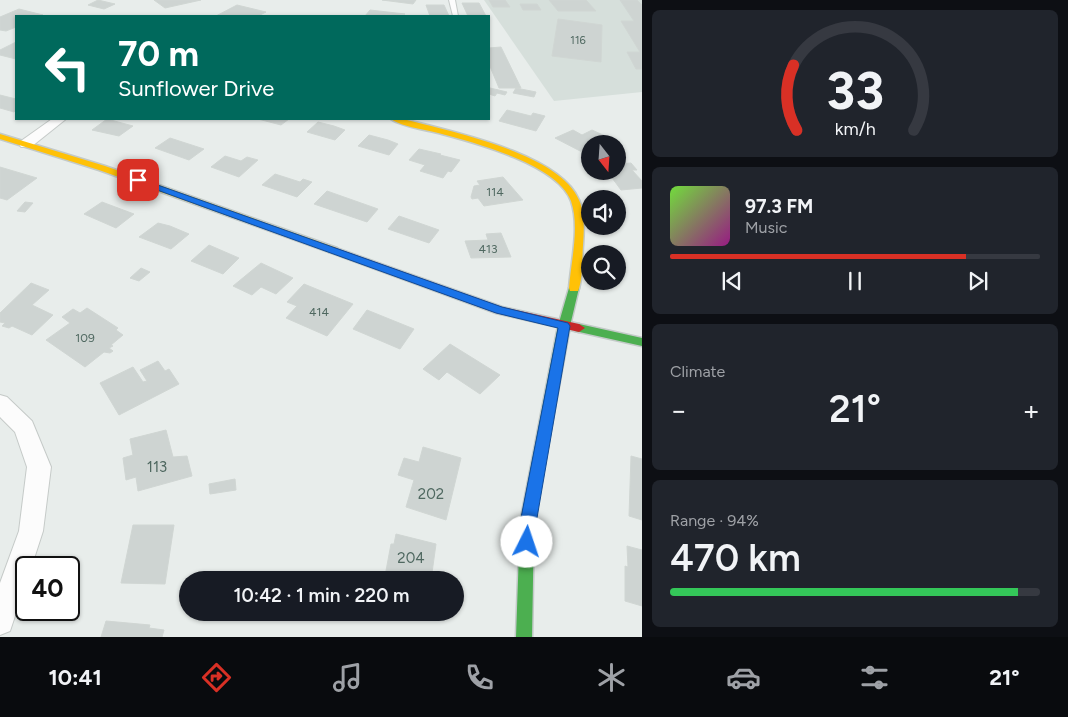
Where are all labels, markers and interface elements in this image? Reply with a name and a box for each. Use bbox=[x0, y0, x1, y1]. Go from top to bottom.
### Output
text: 70 m bbox=[118, 33, 199, 75]
house number: 116 bbox=[570, 34, 586, 47]
icon: left bbox=[35, 35, 100, 100]
text: 33 bbox=[826, 60, 884, 122]
text: Sunflower Drive bbox=[118, 75, 274, 102]
text: km/h bbox=[835, 118, 875, 139]
north arrow bbox=[581, 135, 626, 180]
map controls bbox=[581, 135, 626, 290]
pin bbox=[117, 159, 159, 201]
icon: arrive bbox=[124, 166, 152, 194]
house number: 114 bbox=[486, 185, 504, 199]
button: sound bbox=[581, 190, 626, 235]
text: 97.3 FM bbox=[745, 195, 813, 218]
text: Music bbox=[745, 218, 787, 237]
house number: 413 bbox=[479, 242, 497, 256]
button: search bbox=[581, 245, 626, 290]
icon: previous bbox=[718, 267, 746, 295]
icon: pause bbox=[841, 267, 869, 295]
icon: next bbox=[964, 267, 992, 295]
house number: 414 bbox=[309, 305, 329, 319]
house number: 109 bbox=[75, 331, 95, 345]
text: Climate bbox=[670, 362, 725, 381]
text: 21° bbox=[829, 386, 881, 432]
text: − bbox=[670, 393, 687, 427]
text: + bbox=[1023, 393, 1040, 427]
house number: 113 bbox=[147, 458, 167, 476]
house number: 202 bbox=[418, 485, 444, 503]
text: Range · 94% bbox=[670, 511, 759, 530]
position arrow bbox=[500, 515, 552, 567]
text: 470 km bbox=[670, 535, 801, 581]
house number: 204 bbox=[397, 549, 425, 567]
speed limit sign: 40 bbox=[15, 556, 80, 621]
text: 10:42 · 1 min · 220 m bbox=[234, 584, 409, 607]
icon: directions bbox=[199, 660, 234, 695]
icon: music bbox=[330, 660, 365, 695]
icon: phone bbox=[462, 660, 497, 695]
icon: climate bbox=[594, 660, 629, 695]
icon: car bbox=[726, 660, 761, 695]
icon: filters bbox=[857, 660, 892, 695]
text: 10:41 bbox=[48, 664, 102, 691]
text: 21° bbox=[989, 664, 1020, 691]

